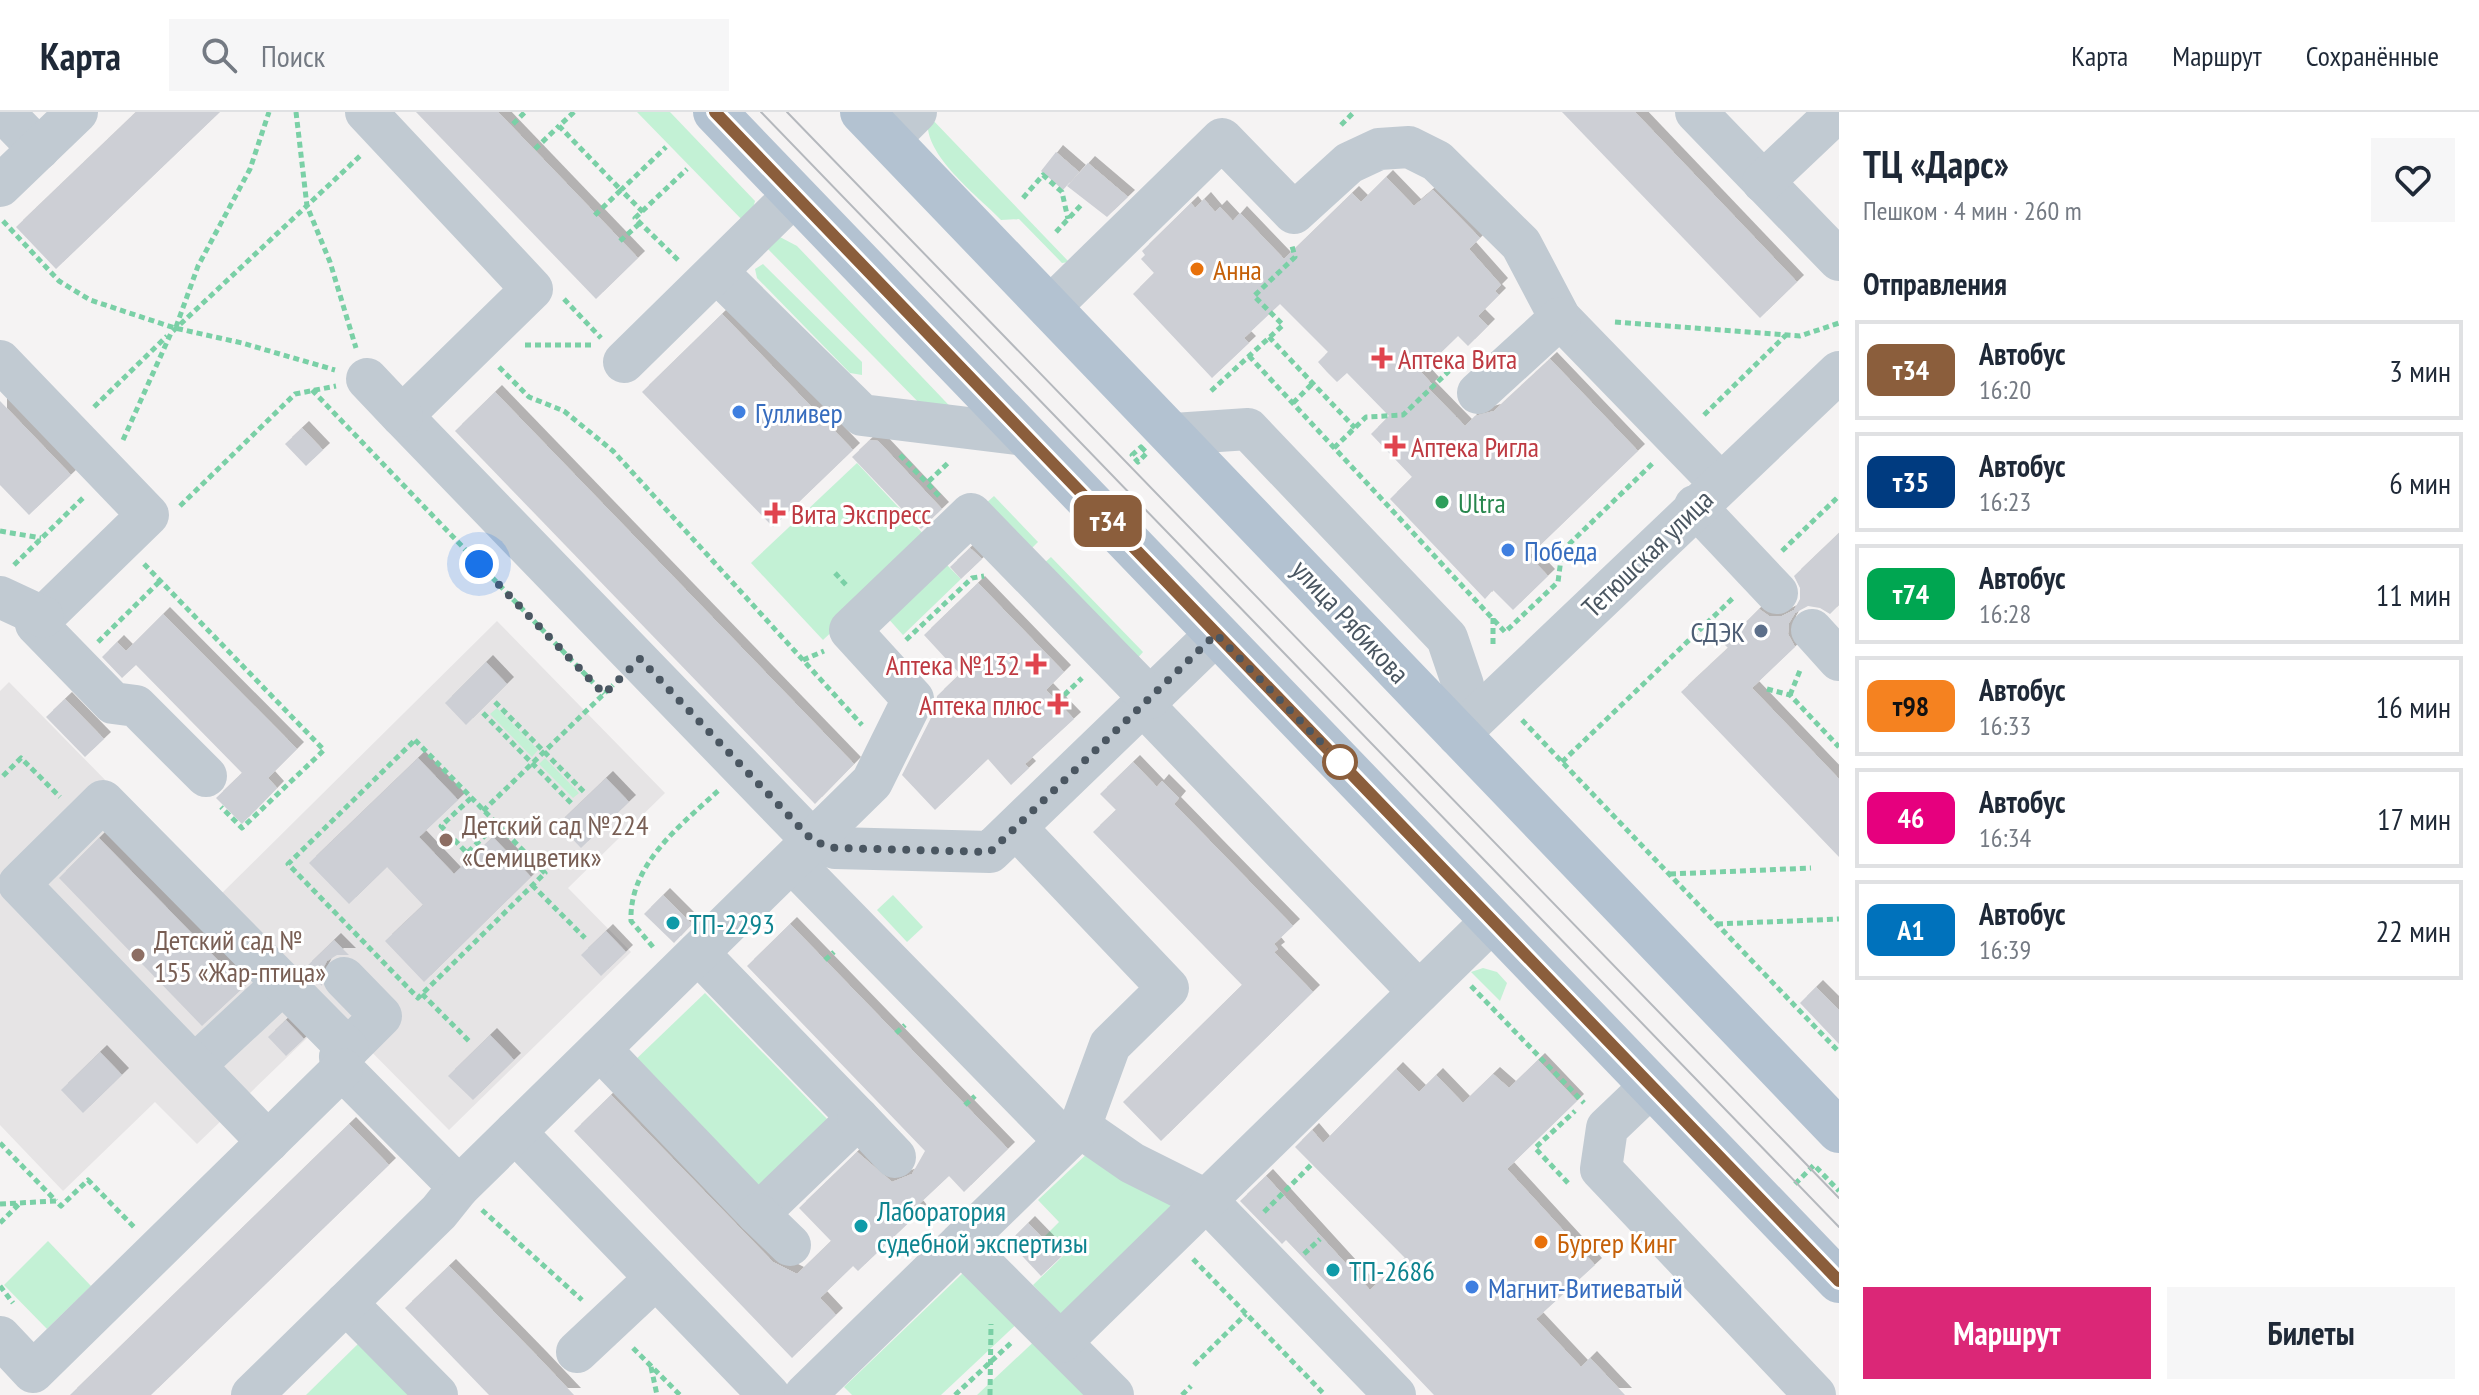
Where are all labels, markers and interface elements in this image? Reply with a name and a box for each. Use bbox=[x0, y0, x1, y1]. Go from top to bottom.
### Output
search box bbox=[169, 19, 729, 91]
text: Карта bbox=[40, 31, 121, 80]
icon: search bbox=[197, 33, 241, 77]
text: Поиск bbox=[261, 36, 325, 75]
text: Карта bbox=[2071, 37, 2128, 74]
text: Маршрут bbox=[2172, 37, 2262, 74]
text: Сохранённые bbox=[2306, 37, 2439, 74]
button: heart bbox=[2371, 138, 2455, 222]
text: ТЦ «Дарс» bbox=[1863, 139, 2009, 188]
text: Пешком · 4 мин · 260 m bbox=[1863, 194, 2082, 227]
place label: Анна bbox=[1213, 251, 1262, 288]
marker: Анна bbox=[1188, 260, 1206, 278]
text: Отправления bbox=[1863, 264, 2007, 303]
text: Автобус bbox=[1979, 334, 2066, 373]
place label: Аптека Вита bbox=[1398, 340, 1517, 377]
marker: Аптека Вита bbox=[1373, 349, 1391, 367]
text: т34 bbox=[1893, 351, 1929, 388]
text: 3 мин bbox=[2389, 351, 2451, 390]
text: 16:20 bbox=[1979, 373, 2031, 406]
place label: Гулливер bbox=[755, 394, 843, 431]
marker: Гулливер bbox=[730, 403, 748, 421]
place label: Аптека Ригла bbox=[1411, 428, 1539, 465]
marker: Аптека Ригла bbox=[1386, 437, 1404, 455]
text: Автобус bbox=[1979, 446, 2066, 485]
text: т35 bbox=[1893, 463, 1929, 500]
text: 6 мин bbox=[2389, 463, 2451, 502]
street label: Тетюшская улица bbox=[1573, 481, 1721, 625]
place label: Ultra bbox=[1458, 484, 1506, 521]
text: 16:23 bbox=[1979, 485, 2031, 518]
marker: Ultra bbox=[1433, 493, 1451, 511]
place label: Вита Экспресс bbox=[791, 495, 931, 532]
line badge: т34 bbox=[1062, 495, 1154, 547]
text: т34 bbox=[1090, 502, 1126, 539]
marker: Вита Экспресс bbox=[766, 504, 784, 522]
place label: Победа bbox=[1524, 532, 1598, 569]
marker: Победа bbox=[1499, 541, 1517, 559]
your location bbox=[459, 544, 499, 584]
street label: улица Рябикова bbox=[1284, 551, 1418, 691]
text: Автобус bbox=[1979, 558, 2066, 597]
text: т74 bbox=[1893, 575, 1929, 612]
text: 11 мин bbox=[2376, 575, 2451, 614]
text: 16:28 bbox=[1979, 597, 2031, 630]
place label: СДЭК bbox=[1691, 613, 1745, 650]
marker: СДЭК bbox=[1752, 622, 1770, 640]
place label: Аптека №132 bbox=[886, 646, 1020, 683]
marker: Аптека №132 bbox=[1027, 655, 1045, 673]
text: Автобус bbox=[1979, 670, 2066, 709]
place label: Аптека плюс bbox=[919, 686, 1042, 723]
text: т98 bbox=[1893, 687, 1929, 724]
text: 16 мин bbox=[2376, 687, 2451, 726]
marker: Аптека плюс bbox=[1049, 695, 1067, 713]
text: 16:33 bbox=[1979, 709, 2031, 742]
unlabelled marker bbox=[1323, 745, 1357, 779]
text: Автобус bbox=[1979, 782, 2066, 821]
text: 46 bbox=[1898, 799, 1924, 836]
text: 17 мин bbox=[2377, 799, 2451, 838]
place label: Детский сад №224 «Семицветик» bbox=[462, 806, 649, 875]
text: 16:34 bbox=[1979, 821, 2031, 854]
marker: Детский сад №224 «Семицветик» bbox=[437, 831, 455, 849]
text: Автобус bbox=[1979, 894, 2066, 933]
place label: ТП-2293 bbox=[689, 905, 775, 942]
text: А1 bbox=[1897, 911, 1925, 948]
text: 22 мин bbox=[2376, 911, 2451, 950]
marker: ТП-2293 bbox=[664, 914, 682, 932]
place label: Детский сад № 155 «Жар-птица» bbox=[154, 921, 326, 990]
text: 16:39 bbox=[1979, 933, 2031, 966]
marker: Детский сад № 155 «Жар-птица» bbox=[129, 946, 147, 964]
place label: Лаборатория судебной экспертизы bbox=[876, 1192, 1088, 1261]
marker: Лаборатория судебной экспертизы bbox=[852, 1217, 870, 1235]
place label: Бургер Кинг bbox=[1557, 1224, 1677, 1261]
marker: Бургер Кинг bbox=[1532, 1233, 1550, 1251]
place label: ТП-2686 bbox=[1349, 1252, 1435, 1289]
marker: ТП-2686 bbox=[1324, 1261, 1342, 1279]
place label: Магнит-Витиеватый bbox=[1488, 1269, 1683, 1306]
marker: Магнит-Витиеватый bbox=[1463, 1278, 1481, 1296]
button: Маршрут bbox=[1863, 1287, 2151, 1379]
button: Билеты bbox=[2167, 1287, 2455, 1379]

